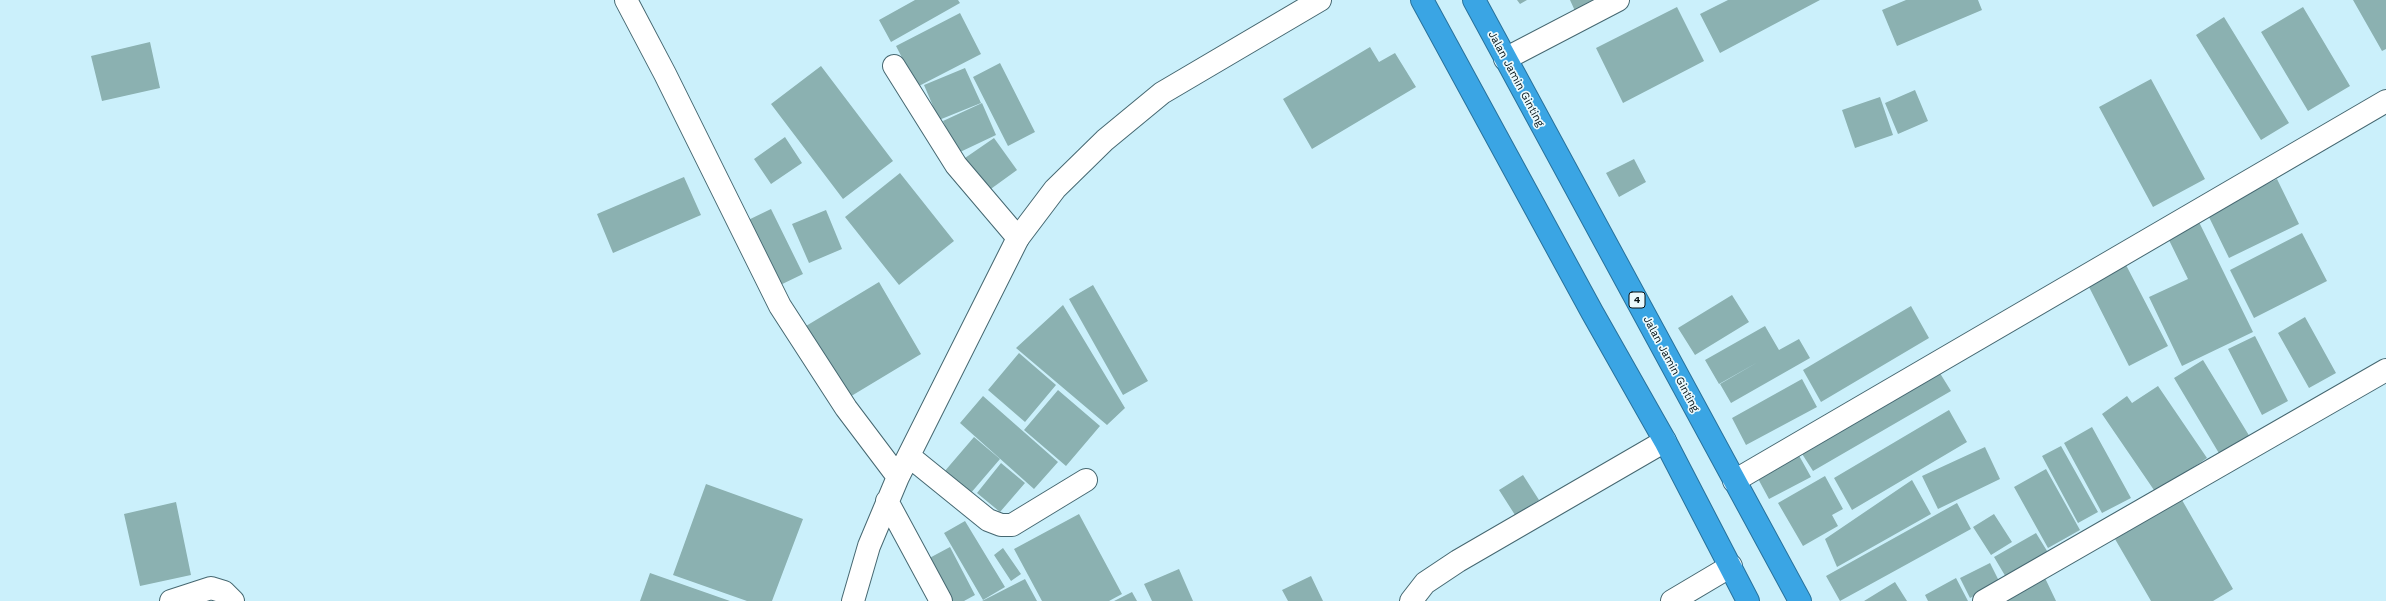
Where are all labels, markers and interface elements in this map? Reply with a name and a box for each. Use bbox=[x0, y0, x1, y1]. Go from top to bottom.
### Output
street label: Jalan Jamin Ginting bbox=[1485, 29, 1547, 129]
road number: 4 bbox=[1629, 292, 1645, 308]
street label: Jalan Jamin Ginting bbox=[1640, 314, 1702, 414]

